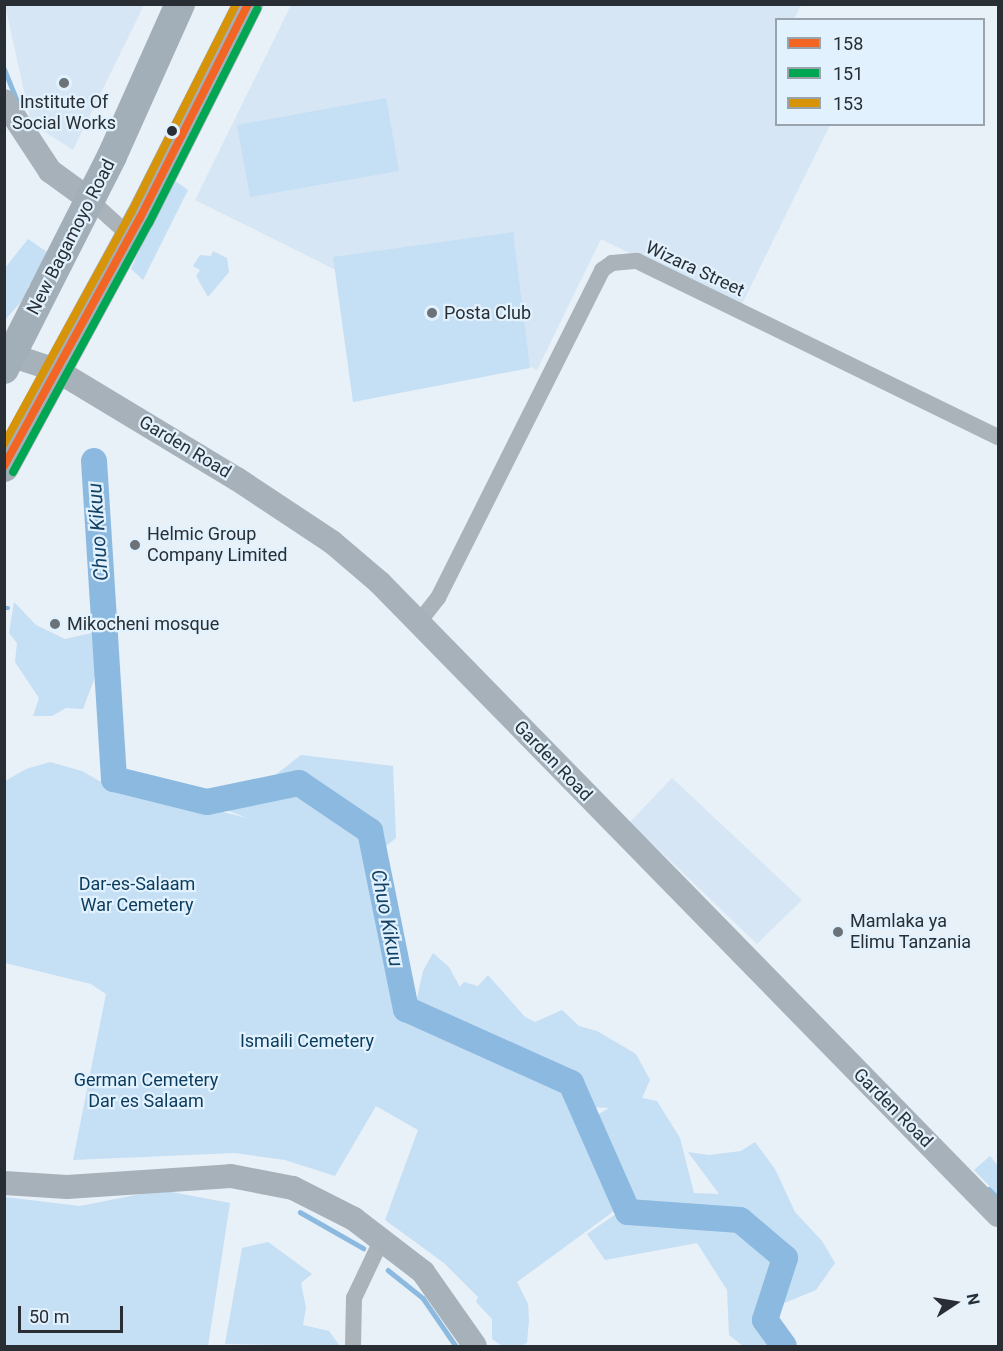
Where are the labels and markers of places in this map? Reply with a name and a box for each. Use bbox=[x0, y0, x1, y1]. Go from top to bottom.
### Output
marker: Institute Of Social Works bbox=[57, 76, 71, 90]
place label: Institute Of Social Works bbox=[12, 92, 116, 134]
unlabelled marker bbox=[166, 125, 178, 137]
place label: Posta Club bbox=[444, 302, 531, 324]
marker: Posta Club bbox=[425, 306, 439, 320]
place label: Helmic Group Company Limited bbox=[147, 524, 287, 566]
marker: Helmic Group Company Limited bbox=[128, 538, 142, 552]
place label: Mikocheni mosque bbox=[67, 613, 219, 635]
marker: Mikocheni mosque bbox=[48, 617, 62, 631]
place label: Mamlaka ya Elimu Tanzania bbox=[850, 911, 971, 954]
marker: Mamlaka ya Elimu Tanzania bbox=[831, 925, 845, 939]

